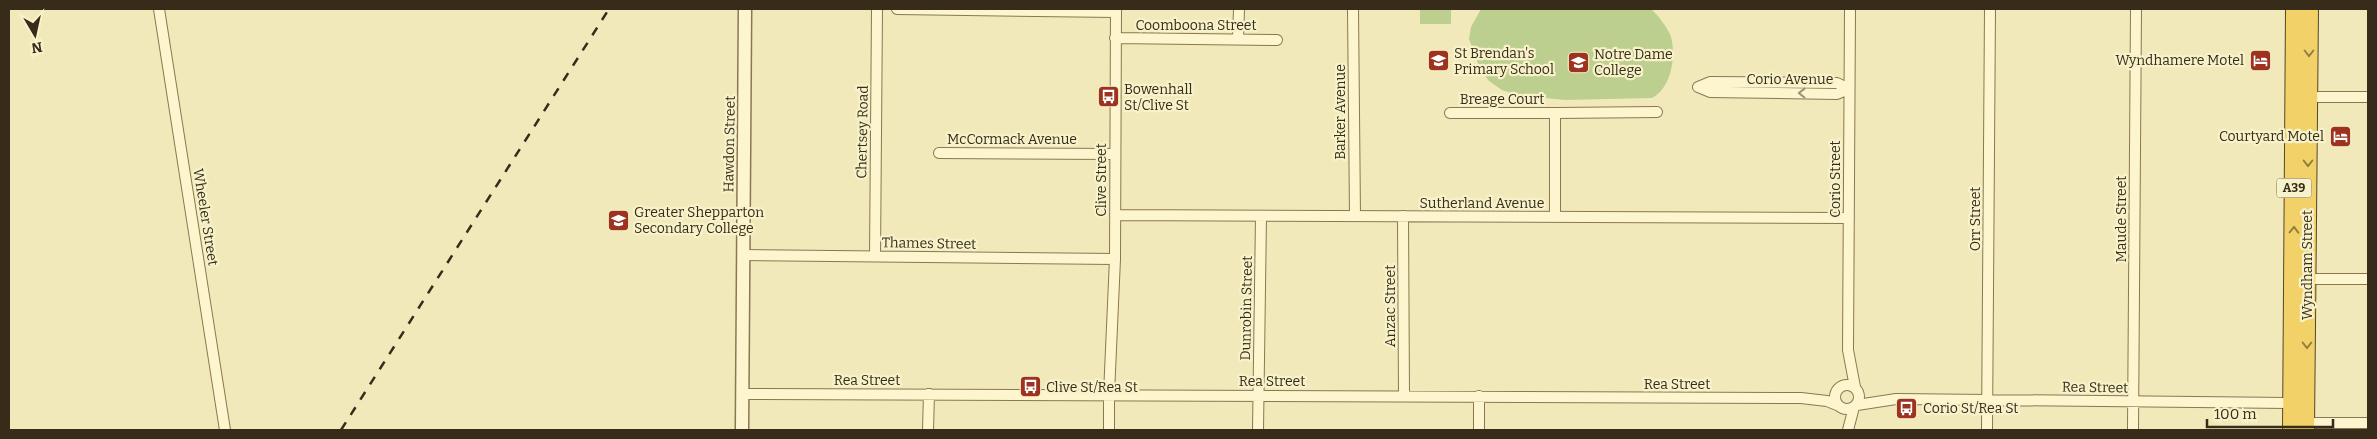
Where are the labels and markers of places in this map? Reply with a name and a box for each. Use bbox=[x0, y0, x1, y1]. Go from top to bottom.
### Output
place label: St Brendan's Primary School bbox=[1454, 45, 1554, 78]
place label: Notre Dame College bbox=[1594, 46, 1673, 79]
hotel icon: Wyndhamere Motel bbox=[2248, 48, 2272, 72]
school or university icon: St Brendan's Primary School bbox=[1426, 49, 1450, 73]
school or university icon: Notre Dame College bbox=[1566, 50, 1590, 74]
place label: Wyndhamere Motel bbox=[2116, 52, 2244, 69]
place label: Bowenhall St/Clive St bbox=[1124, 81, 1193, 114]
bus stop icon: Bowenhall St/Clive St bbox=[1096, 85, 1120, 109]
hotel icon: Courtyard Motel bbox=[2328, 124, 2352, 148]
place label: Courtyard Motel bbox=[2219, 128, 2324, 145]
place label: Greater Shepparton Secondary College bbox=[634, 204, 764, 237]
school or university icon: Greater Shepparton Secondary College bbox=[606, 208, 630, 232]
bus stop icon: Clive St/Rea St bbox=[1018, 375, 1042, 399]
place label: Clive St/Rea St bbox=[1046, 379, 1138, 396]
bus stop icon: Corio St/Rea St bbox=[1895, 396, 1919, 420]
place label: Corio St/Rea St bbox=[1923, 400, 2018, 417]

